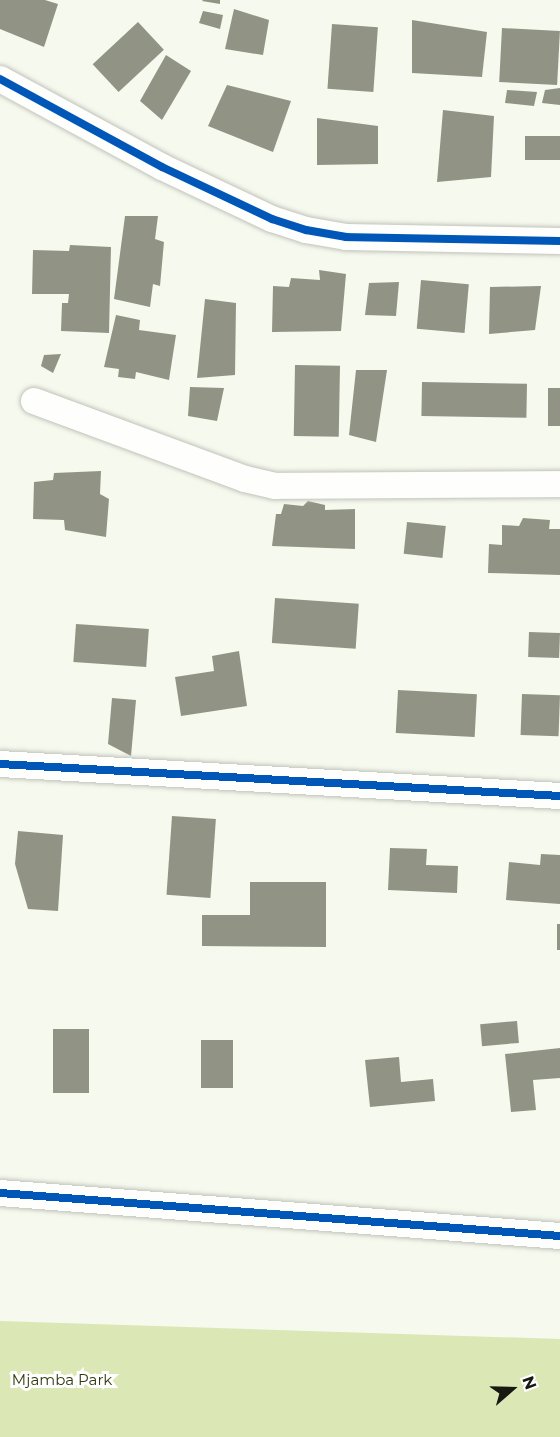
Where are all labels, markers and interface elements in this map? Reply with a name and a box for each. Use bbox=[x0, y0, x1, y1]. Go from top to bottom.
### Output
north arrow bbox=[482, 1359, 542, 1419]
park label: Mjamba Park bbox=[12, 1371, 112, 1389]
text: N bbox=[518, 1373, 541, 1392]

